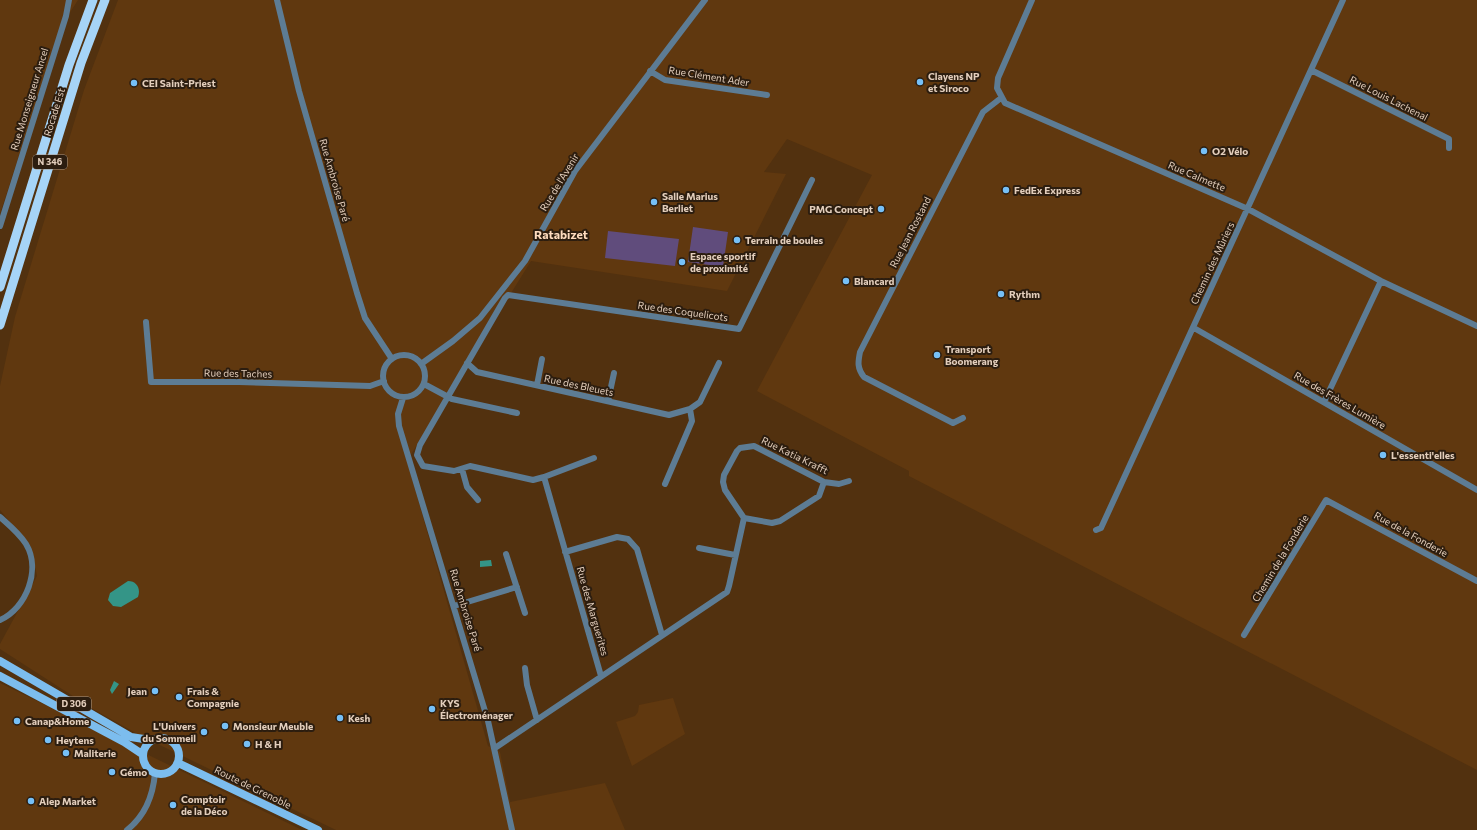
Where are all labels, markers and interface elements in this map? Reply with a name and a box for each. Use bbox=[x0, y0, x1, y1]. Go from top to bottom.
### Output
street label: Rue Monseigneur Ancel bbox=[8, 46, 50, 152]
street label: Rue Clément Ader bbox=[668, 64, 750, 88]
place label: Clayens NP et Siroco bbox=[928, 70, 980, 94]
street label: Rue Louis Lachenal bbox=[1348, 73, 1430, 123]
place label: CEI Saint-Priest bbox=[142, 77, 216, 89]
marker: Clayens NP et Siroco bbox=[915, 77, 925, 87]
marker: CEI Saint-Priest bbox=[129, 78, 139, 88]
street label: Rocade Est bbox=[41, 86, 67, 138]
street label: Rue Ambroise Paré bbox=[317, 137, 353, 223]
place label: O2 Vélo bbox=[1212, 145, 1248, 157]
marker: O2 Vélo bbox=[1199, 146, 1209, 156]
street label: Rue de l'Avenir bbox=[537, 151, 581, 213]
road number: N 346 bbox=[33, 155, 67, 169]
street label: Rue Calmette bbox=[1166, 158, 1228, 194]
place label: FedEx Express bbox=[1014, 184, 1081, 196]
marker: FedEx Express bbox=[1001, 185, 1011, 195]
place label: Salle Marius Berliet bbox=[662, 190, 718, 214]
street label: Rue Jean Rostand bbox=[887, 194, 933, 270]
marker: Salle Marius Berliet bbox=[649, 197, 659, 207]
place label: PMG Concept bbox=[809, 203, 873, 215]
marker: PMG Concept bbox=[876, 204, 886, 214]
street label: Chemin des Mûriers bbox=[1188, 219, 1237, 306]
district label: Ratabizet bbox=[534, 227, 588, 241]
place label: Terrain de boules bbox=[745, 234, 823, 246]
marker: Terrain de boules bbox=[732, 235, 742, 245]
place label: Espace sportif de proximité bbox=[690, 250, 756, 274]
marker: Espace sportif de proximité bbox=[677, 257, 687, 267]
place label: Blancard bbox=[854, 275, 895, 287]
marker: Blancard bbox=[841, 276, 851, 286]
place label: Rythm bbox=[1009, 288, 1040, 300]
marker: Rythm bbox=[996, 289, 1006, 299]
street label: Rue des Coquelicots bbox=[637, 299, 729, 323]
place label: Transport Boomerang bbox=[945, 343, 999, 367]
marker: Transport Boomerang bbox=[932, 350, 942, 360]
street label: Rue des Taches bbox=[204, 366, 273, 380]
street label: Rue des Frères Lumière bbox=[1292, 369, 1388, 431]
street label: Rue des Bleuets bbox=[543, 372, 615, 398]
street label: Rue Katia Krafft bbox=[760, 434, 830, 476]
place label: L'essenti'elles bbox=[1391, 449, 1455, 461]
marker: L'essenti'elles bbox=[1378, 450, 1388, 460]
street label: Rue de la Fonderie bbox=[1372, 509, 1450, 559]
street label: Chemin de la Fonderie bbox=[1249, 512, 1311, 604]
street label: Rue des Marguerites bbox=[575, 565, 612, 657]
street label: Rue Ambroise Paré bbox=[448, 567, 484, 653]
place label: Jean bbox=[127, 685, 147, 697]
place label: Frais & Compagnie bbox=[187, 685, 239, 709]
marker: Jean bbox=[150, 686, 160, 696]
marker: Frais & Compagnie bbox=[174, 692, 184, 702]
road number: D 306 bbox=[57, 697, 91, 711]
place label: KYS Électroménager bbox=[440, 697, 513, 721]
marker: KYS Électroménager bbox=[427, 704, 437, 714]
place label: Kesh bbox=[348, 712, 370, 724]
marker: Kesh bbox=[335, 713, 345, 723]
place label: Canap&Home bbox=[25, 715, 89, 727]
marker: Canap&Home bbox=[12, 716, 22, 726]
place label: L'Univers du Sommeil bbox=[142, 720, 196, 744]
place label: Monsieur Meuble bbox=[233, 720, 313, 732]
marker: Monsieur Meuble bbox=[220, 721, 230, 731]
marker: L'Univers du Sommeil bbox=[199, 727, 209, 737]
place label: Heytens bbox=[56, 734, 94, 746]
marker: Heytens bbox=[43, 735, 53, 745]
place label: H & H bbox=[255, 738, 281, 750]
marker: H & H bbox=[242, 739, 252, 749]
place label: Maliterie bbox=[74, 747, 116, 759]
marker: Maliterie bbox=[61, 748, 71, 758]
street label: Route de Grenoble bbox=[213, 763, 293, 811]
place label: Gémo bbox=[120, 766, 147, 778]
marker: Gémo bbox=[107, 767, 117, 777]
place label: Comptoir de la Déco bbox=[181, 793, 227, 817]
place label: Alep Market bbox=[39, 795, 96, 807]
marker: Alep Market bbox=[26, 796, 36, 806]
marker: Comptoir de la Déco bbox=[168, 800, 178, 810]

